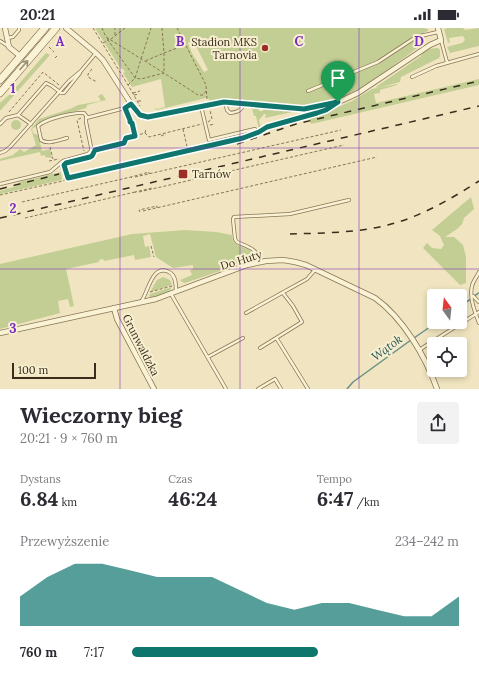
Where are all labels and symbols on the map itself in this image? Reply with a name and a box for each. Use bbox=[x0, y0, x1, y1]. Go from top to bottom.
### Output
text: A bbox=[56, 33, 65, 50]
text: B bbox=[176, 33, 185, 50]
text: C bbox=[295, 33, 304, 50]
text: D bbox=[414, 33, 424, 50]
place label: Stadion MKS Tarnovia bbox=[191, 35, 257, 62]
marker: Stadion MKS Tarnovia bbox=[260, 43, 270, 53]
one-way arrow bbox=[19, 60, 29, 70]
pin bbox=[321, 61, 355, 102]
text: 1 bbox=[10, 80, 16, 97]
place label: Tarnów bbox=[192, 167, 231, 181]
marker: Tarnów bbox=[177, 168, 189, 180]
text: 2 bbox=[10, 200, 17, 217]
street label: Do Huty bbox=[219, 247, 264, 273]
north arrow bbox=[427, 289, 467, 329]
street label: Grunwaldzka bbox=[119, 312, 163, 378]
text: 3 bbox=[9, 320, 17, 337]
water label: Wątok bbox=[368, 331, 405, 364]
scale bar bbox=[12, 361, 96, 380]

